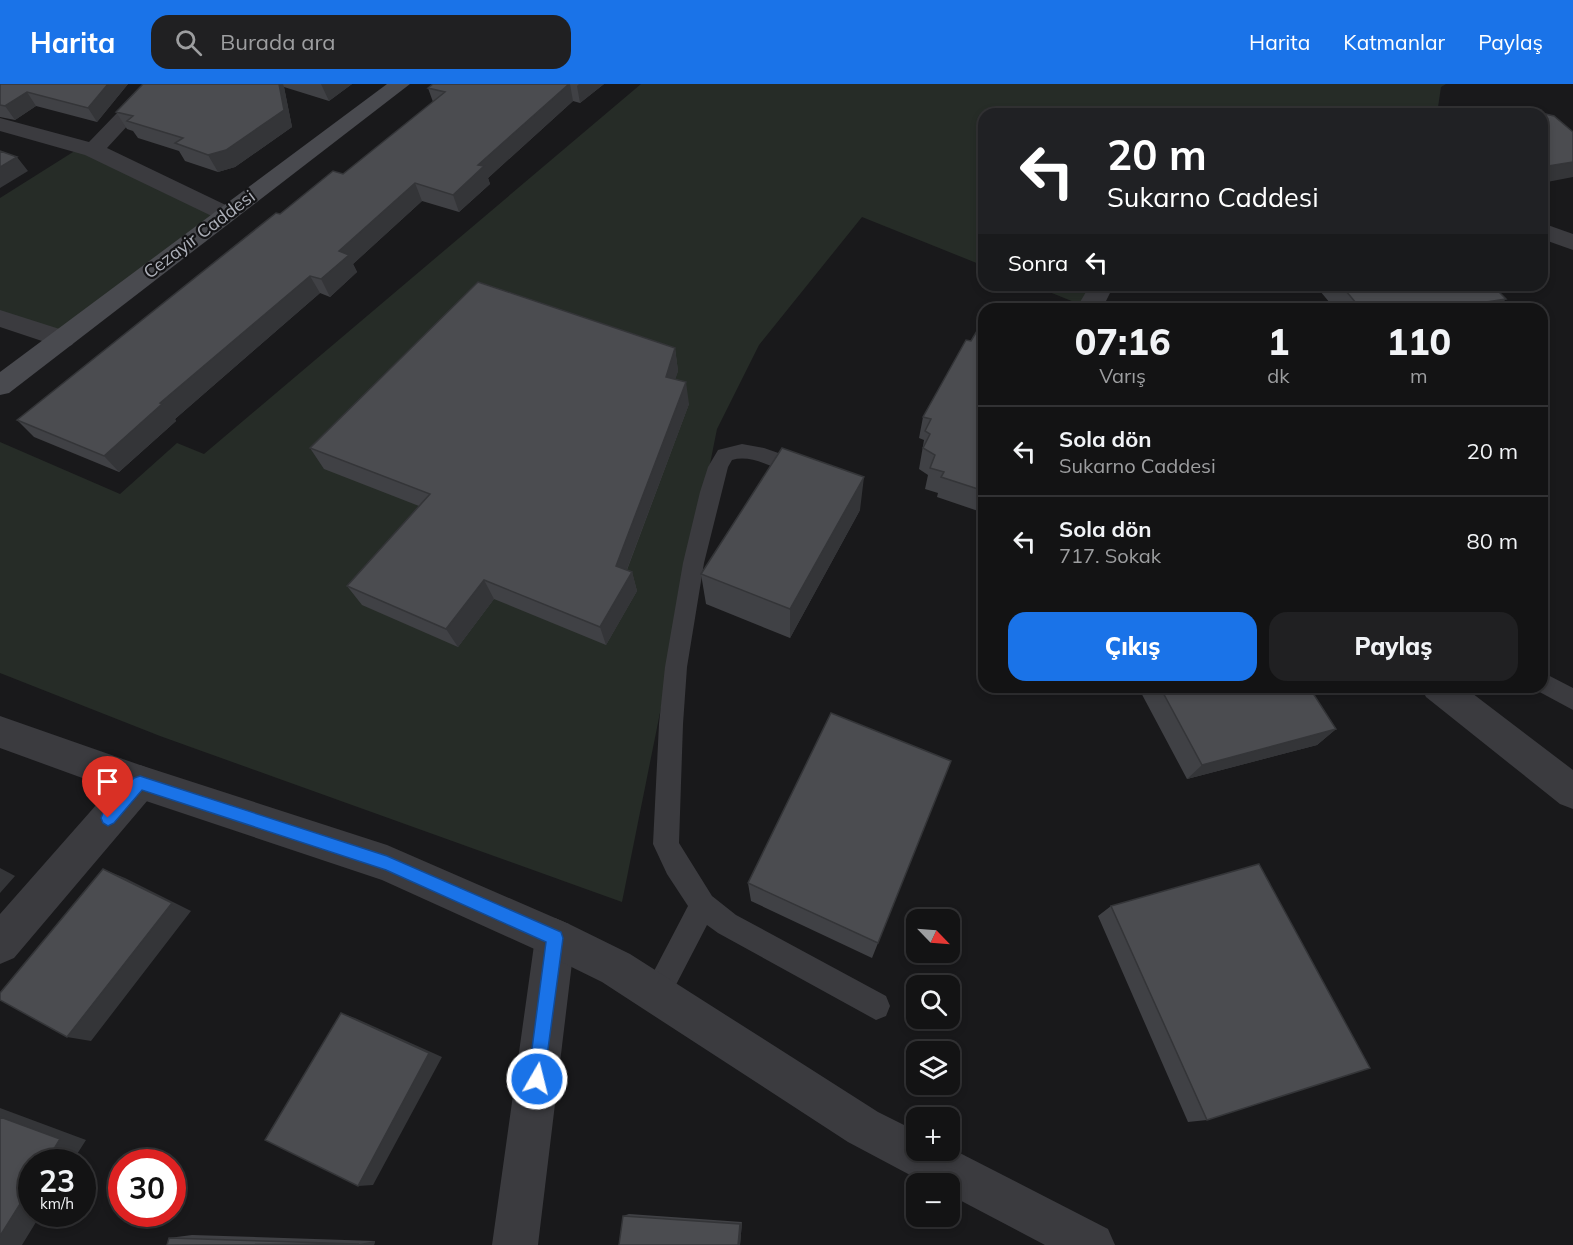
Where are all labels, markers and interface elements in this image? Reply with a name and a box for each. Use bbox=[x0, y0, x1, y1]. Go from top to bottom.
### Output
search box bbox=[151, 15, 571, 69]
text: Harita bbox=[30, 25, 115, 60]
icon: search bbox=[172, 26, 205, 59]
text: Burada ara bbox=[220, 28, 335, 56]
text: Harita bbox=[1249, 29, 1310, 55]
text: Katmanlar bbox=[1343, 29, 1445, 55]
text: Paylaş bbox=[1478, 29, 1543, 55]
text: 20 m bbox=[1107, 128, 1207, 181]
icon: left bbox=[1008, 132, 1086, 210]
text: Sukarno Caddesi bbox=[1107, 180, 1319, 214]
street label: Cezayir Caddesi bbox=[139, 185, 259, 283]
icon: left bbox=[1080, 246, 1113, 279]
text: Sonra bbox=[1008, 249, 1068, 277]
text: 07:16 bbox=[1075, 319, 1171, 364]
text: 1 bbox=[1268, 319, 1289, 364]
text: 110 bbox=[1386, 319, 1451, 364]
text: Varış bbox=[1099, 363, 1146, 388]
text: dk bbox=[1267, 363, 1290, 388]
text: m bbox=[1410, 363, 1428, 388]
text: Sola dön bbox=[1059, 425, 1152, 453]
icon: left bbox=[1008, 435, 1041, 468]
text: 20 m bbox=[1467, 437, 1518, 465]
text: Sukarno Caddesi bbox=[1059, 453, 1216, 478]
text: Sola dön bbox=[1059, 515, 1152, 543]
icon: left bbox=[1008, 525, 1041, 558]
text: 80 m bbox=[1467, 527, 1518, 555]
text: 717. Sokak bbox=[1059, 543, 1161, 568]
button: Çıkış bbox=[1008, 612, 1257, 681]
button: Paylaş bbox=[1269, 612, 1518, 681]
pin bbox=[82, 756, 133, 818]
icon: arrive bbox=[91, 765, 124, 798]
north arrow bbox=[906, 909, 960, 963]
map controls bbox=[906, 909, 960, 1227]
button: search bbox=[906, 975, 960, 1029]
button: layers bbox=[906, 1041, 960, 1095]
position arrow bbox=[505, 1047, 569, 1111]
button: + bbox=[906, 1107, 960, 1161]
speed limit sign: 30 bbox=[108, 1149, 186, 1227]
text: 23 bbox=[39, 1162, 75, 1200]
button: − bbox=[906, 1173, 960, 1227]
text: km/h bbox=[40, 1194, 74, 1213]

